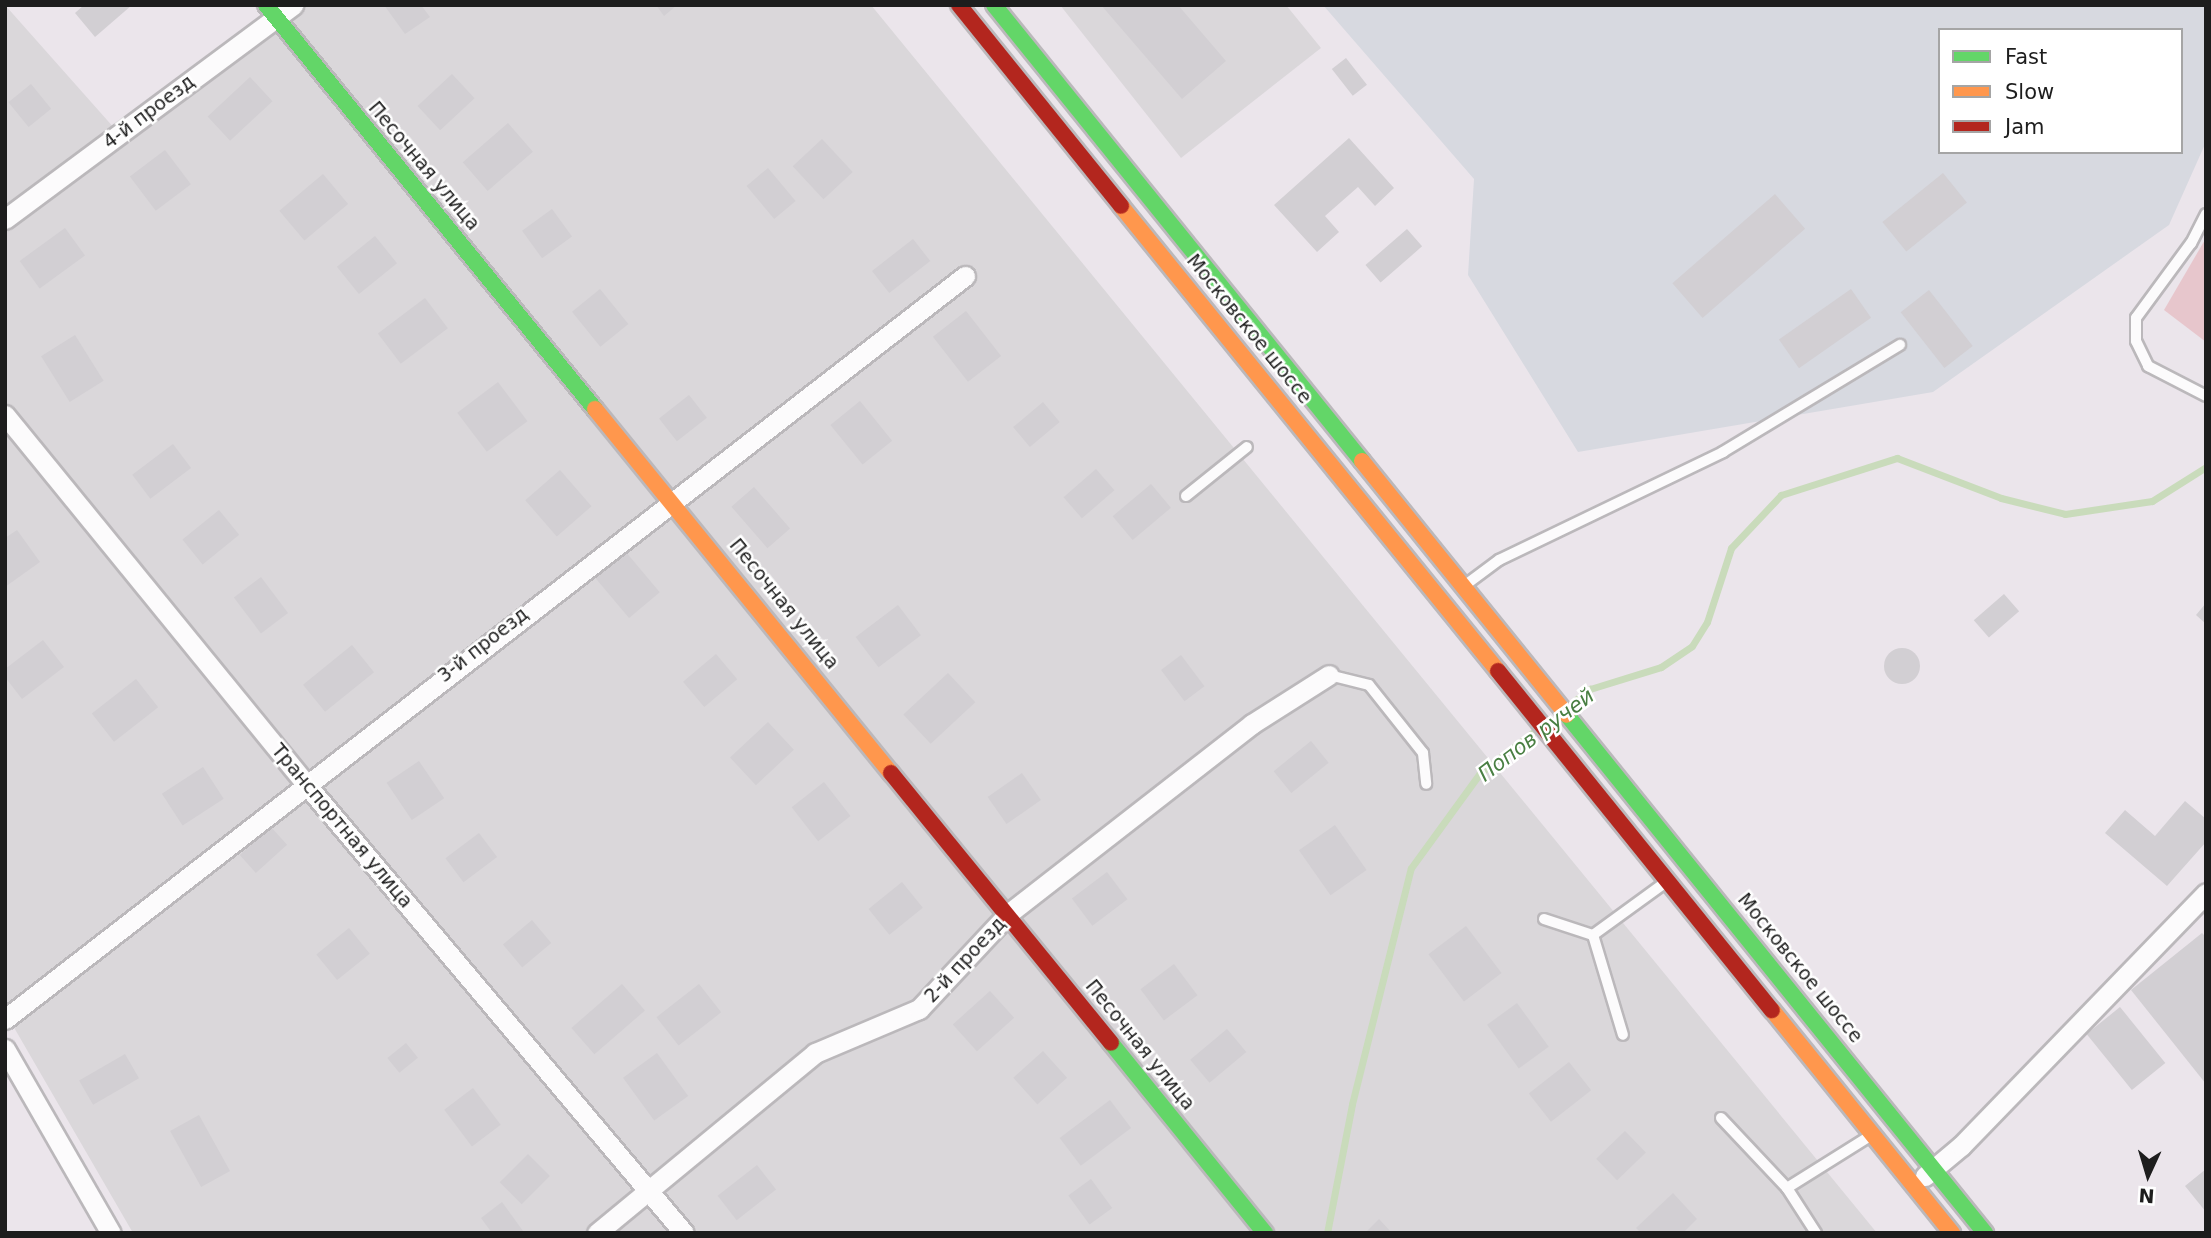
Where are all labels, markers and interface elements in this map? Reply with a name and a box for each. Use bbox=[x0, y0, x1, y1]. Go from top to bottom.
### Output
legend bbox=[1938, 28, 2183, 154]
text: Fast bbox=[2005, 45, 2047, 69]
street label: 4-й проезд bbox=[99, 70, 199, 154]
text: Slow bbox=[2005, 80, 2054, 104]
street label: Песочная улица bbox=[363, 97, 485, 235]
text: Jam bbox=[2005, 115, 2045, 139]
street label: Московское шоссе bbox=[1182, 250, 1316, 408]
street label: Песочная улица bbox=[724, 534, 844, 674]
street label: 3-й проезд bbox=[433, 603, 533, 687]
water label: Попов ручей bbox=[1473, 683, 1599, 787]
street label: Транспортная улица bbox=[267, 739, 417, 913]
street label: Московское шоссе bbox=[1733, 889, 1867, 1047]
street label: 2-й проезд bbox=[920, 913, 1010, 1007]
street label: Песочная улица bbox=[1080, 975, 1200, 1115]
north arrow bbox=[2113, 1140, 2183, 1210]
text: N bbox=[2138, 1184, 2155, 1207]

